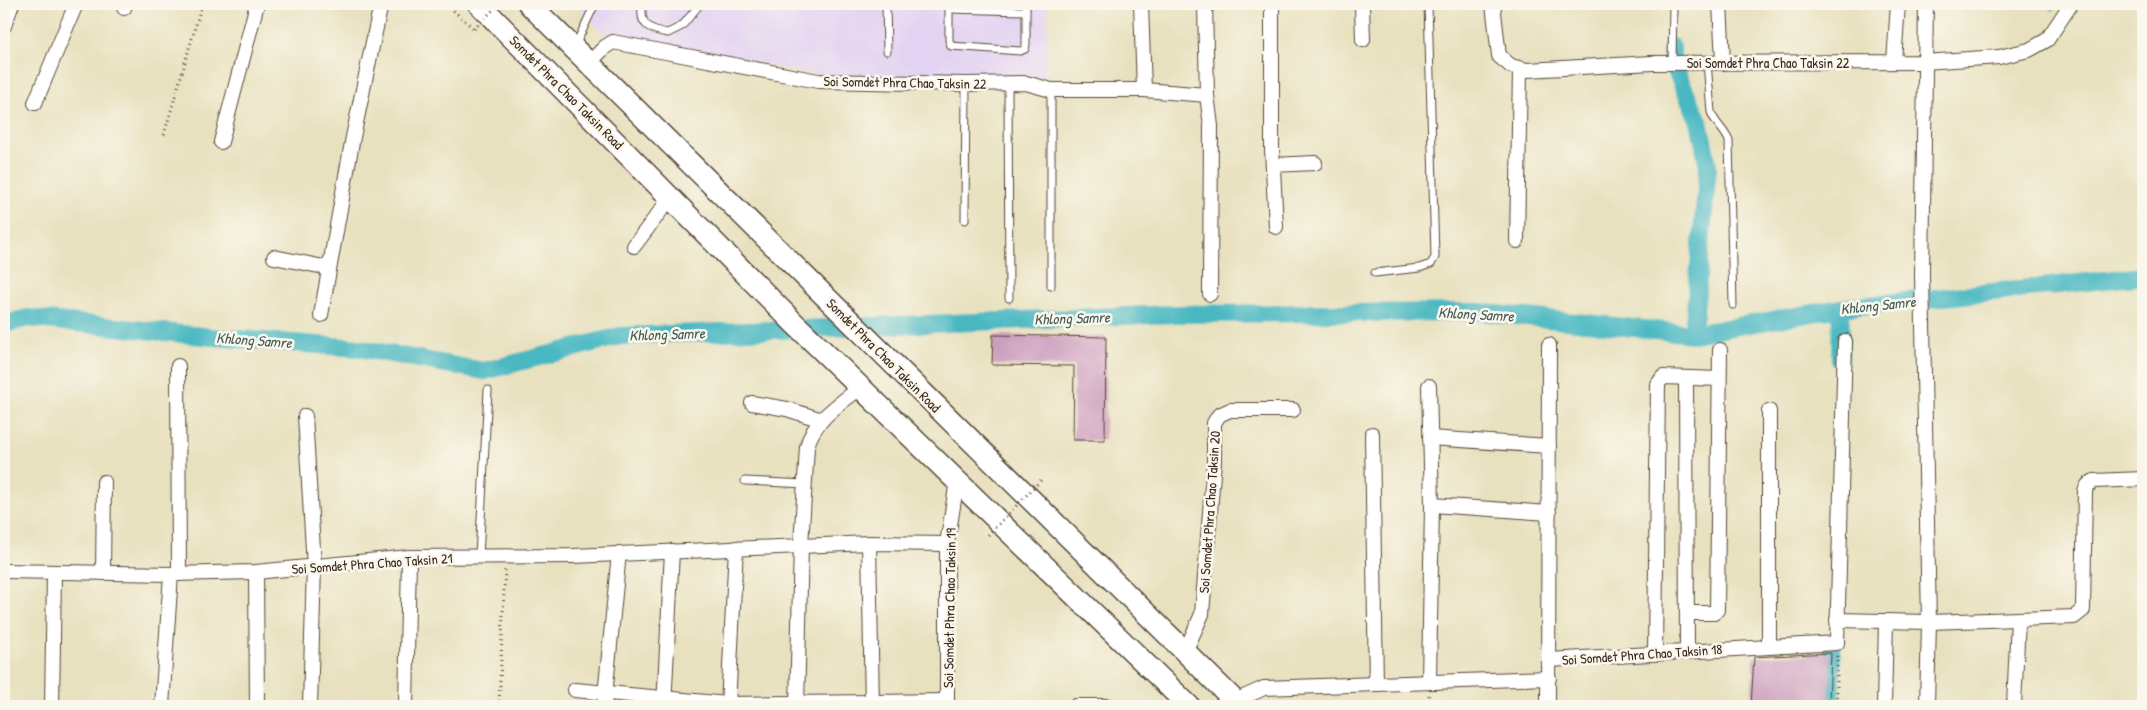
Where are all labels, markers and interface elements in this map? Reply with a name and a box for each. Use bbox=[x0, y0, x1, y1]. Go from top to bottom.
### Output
street label: Somdet Phra Chao Taksin Road bbox=[506, 31, 629, 154]
street label: Soi Somdet Phra Chao Taksin 22 bbox=[1687, 53, 1850, 72]
street label: Soi Somdet Phra Chao Taksin 22 bbox=[823, 71, 987, 93]
water label: Khlong Samre bbox=[1839, 290, 1918, 319]
street label: Somdet Phra Chao Taksin Road bbox=[823, 294, 946, 417]
water label: Khlong Samre bbox=[1438, 302, 1515, 327]
water label: Khlong Samre bbox=[1034, 306, 1111, 330]
water label: Khlong Samre bbox=[629, 322, 706, 346]
water label: Khlong Samre bbox=[215, 327, 294, 353]
street label: Soi Somdet Phra Chao Taksin 20 bbox=[1194, 430, 1224, 594]
street label: Soi Somdet Phra Chao Taksin 19 bbox=[938, 528, 960, 688]
street label: Soi Somdet Phra Chao Taksin 21 bbox=[291, 548, 453, 578]
street label: Soi Somdet Phra Chao Taksin 18 bbox=[1561, 639, 1723, 669]

